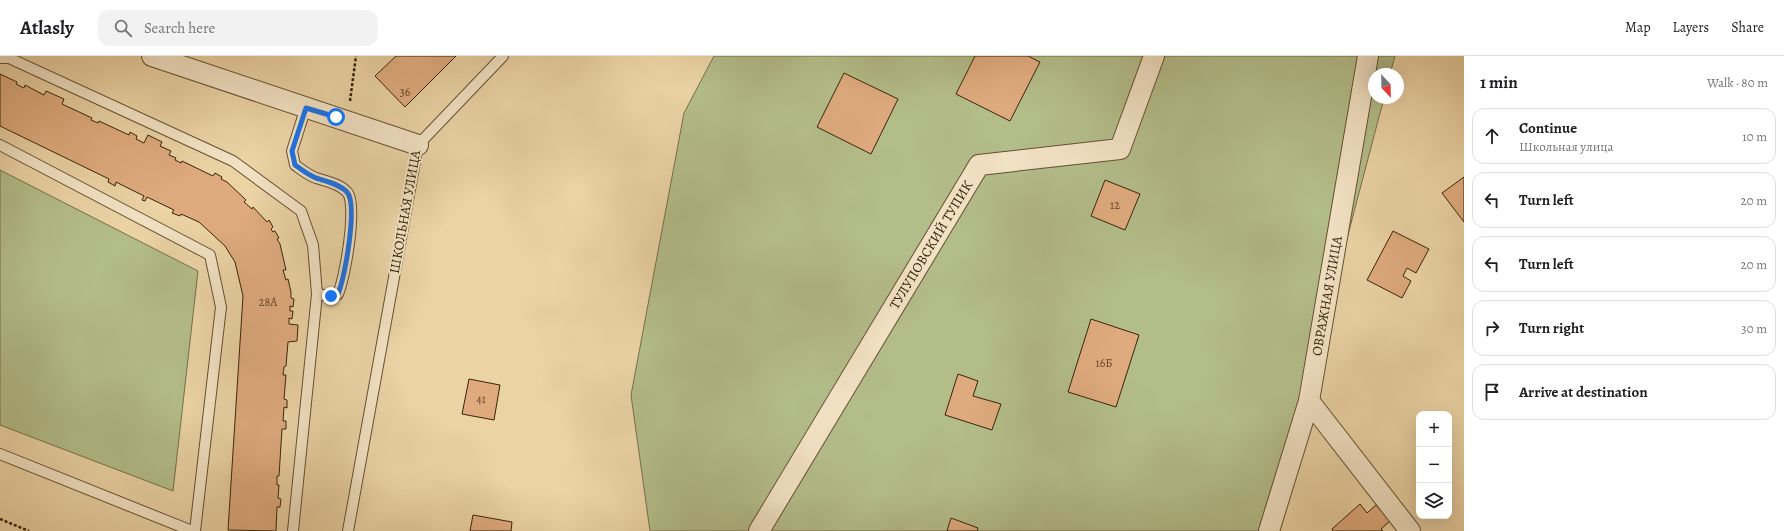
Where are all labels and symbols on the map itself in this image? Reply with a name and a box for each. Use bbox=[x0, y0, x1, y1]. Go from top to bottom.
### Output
north arrow bbox=[1368, 68, 1404, 104]
house number: 36 bbox=[400, 84, 411, 100]
route start bbox=[327, 108, 345, 126]
street label: ШКОЛЬНАЯ УЛИЦА bbox=[385, 148, 425, 275]
street label: ТУЛУПОВСКИЙ ТУПИК bbox=[885, 177, 977, 313]
house number: 12 bbox=[1110, 197, 1120, 213]
street label: ОВРАЖНАЯ УЛИЦА bbox=[1307, 234, 1347, 357]
route end bbox=[322, 287, 340, 305]
house number: 28А bbox=[259, 294, 278, 310]
house number: 16Б bbox=[1096, 355, 1112, 371]
house number: 41 bbox=[476, 391, 486, 407]

